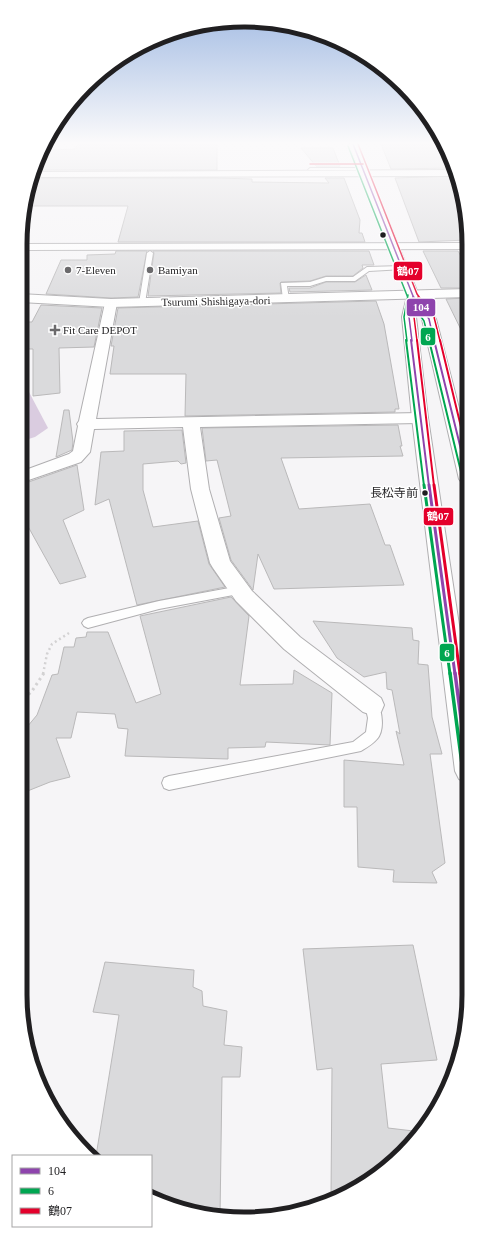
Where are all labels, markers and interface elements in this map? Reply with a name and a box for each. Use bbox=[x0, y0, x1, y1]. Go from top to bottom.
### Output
unlabelled marker bbox=[378, 230, 388, 240]
line badge: 鶴07 bbox=[393, 261, 423, 281]
place label: 7-Eleven bbox=[76, 264, 116, 276]
place label: Bamiyan bbox=[158, 264, 198, 276]
marker: 7-Eleven bbox=[63, 265, 73, 275]
marker: Bamiyan bbox=[145, 265, 155, 275]
text: 鶴07 bbox=[396, 265, 419, 277]
street label: Tsurumi Shishigaya-dori bbox=[161, 294, 271, 308]
line badge: 104 bbox=[406, 298, 436, 317]
text: 104 bbox=[413, 301, 430, 313]
place label: Fit Care DEPOT bbox=[63, 324, 137, 336]
marker: Fit Care DEPOT bbox=[50, 325, 60, 335]
line badge: 6 bbox=[420, 327, 436, 346]
text: 6 bbox=[425, 331, 431, 343]
place label: 長松寺前 bbox=[370, 486, 418, 500]
marker: 長松寺前 bbox=[420, 488, 430, 498]
line badge: 鶴07 bbox=[423, 507, 454, 526]
text: 鶴07 bbox=[426, 510, 449, 522]
line badge: 6 bbox=[439, 643, 455, 662]
text: 6 bbox=[444, 647, 450, 659]
legend bbox=[12, 1155, 152, 1227]
text: 104 bbox=[48, 1164, 66, 1178]
text: 6 bbox=[48, 1184, 54, 1198]
text: 鶴07 bbox=[48, 1204, 72, 1218]

